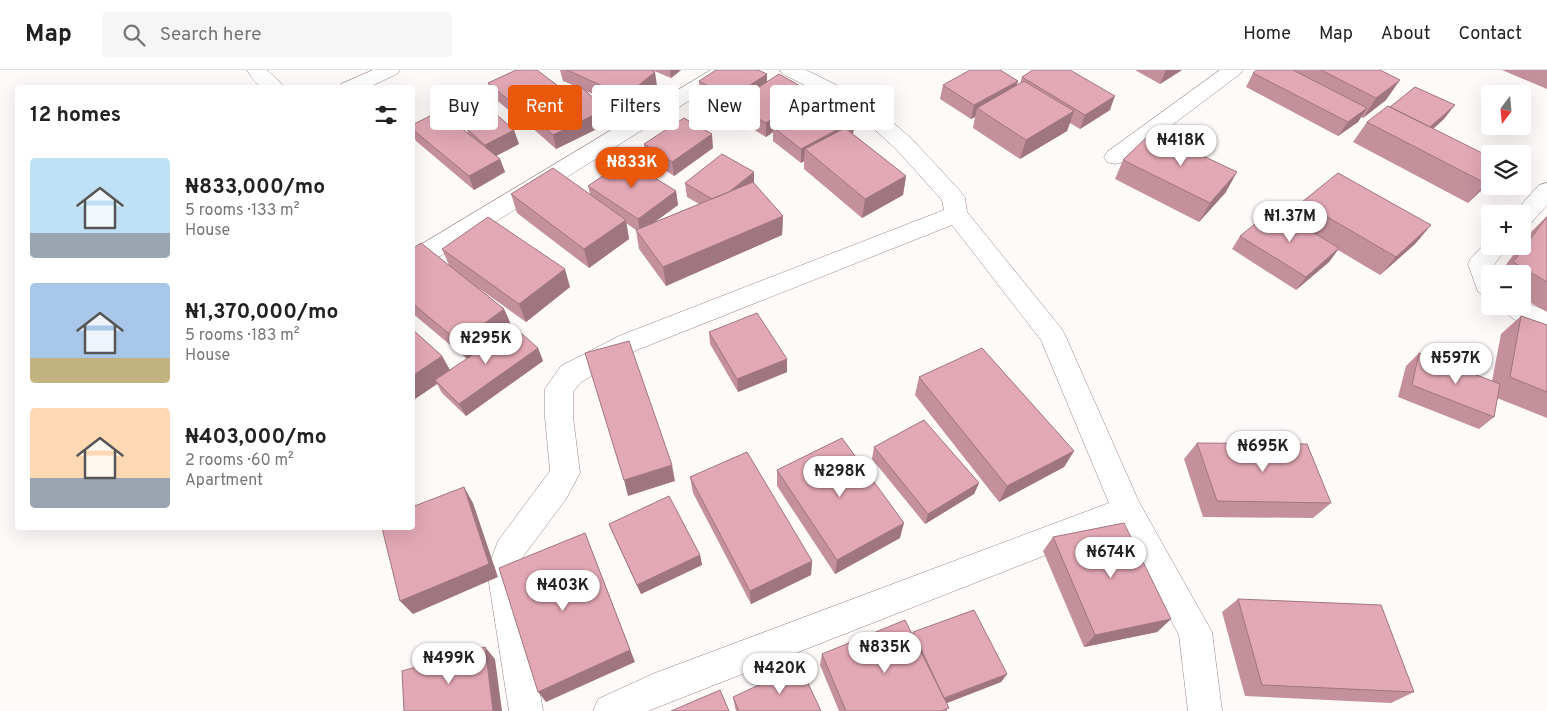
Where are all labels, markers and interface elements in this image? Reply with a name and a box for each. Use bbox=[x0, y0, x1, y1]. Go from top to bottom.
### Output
search box bbox=[102, 12, 452, 57]
text: Map bbox=[25, 20, 72, 50]
icon: search bbox=[120, 21, 148, 49]
text: Search here bbox=[160, 23, 261, 47]
text: Home bbox=[1243, 23, 1291, 46]
text: Map bbox=[1319, 23, 1353, 46]
text: About bbox=[1381, 23, 1430, 46]
text: Contact bbox=[1458, 23, 1522, 46]
chip: Buy bbox=[430, 85, 498, 130]
chip: Rent bbox=[508, 85, 582, 130]
chip: Filters bbox=[592, 85, 679, 130]
chip: New bbox=[689, 85, 760, 130]
chip: Apartment bbox=[770, 85, 894, 130]
north arrow bbox=[1481, 85, 1531, 135]
map controls bbox=[1481, 85, 1531, 315]
icon: filters bbox=[372, 101, 400, 129]
text: 12 homes bbox=[30, 102, 121, 129]
pin: ₦418K bbox=[1146, 124, 1216, 167]
text: ₦418K bbox=[1157, 131, 1205, 151]
button: layers bbox=[1481, 145, 1531, 195]
pin: ₦833K bbox=[597, 146, 667, 189]
text: ₦833K bbox=[606, 153, 658, 173]
text: ₦833,000/mo bbox=[185, 174, 325, 201]
icon: home bbox=[70, 178, 130, 238]
pin: ₦1.37M bbox=[1249, 200, 1331, 243]
text: 5 rooms · 133 m² bbox=[185, 201, 299, 221]
button: + bbox=[1481, 205, 1531, 255]
text: ₦1.37M bbox=[1264, 207, 1316, 227]
text: House bbox=[185, 221, 230, 241]
button: − bbox=[1481, 265, 1531, 315]
text: ₦1,370,000/mo bbox=[185, 299, 338, 326]
icon: home bbox=[70, 303, 130, 363]
pin: ₦295K bbox=[451, 322, 521, 365]
text: 5 rooms · 183 m² bbox=[185, 326, 300, 346]
text: ₦295K bbox=[460, 329, 512, 349]
pin: ₦597K bbox=[1421, 342, 1491, 385]
text: House bbox=[185, 346, 230, 366]
text: ₦597K bbox=[1431, 349, 1481, 369]
text: ₦403,000/mo bbox=[185, 424, 327, 451]
icon: home bbox=[70, 428, 130, 488]
pin: ₦695K bbox=[1228, 430, 1298, 473]
text: ₦695K bbox=[1237, 437, 1289, 457]
text: 2 rooms · 60 m² bbox=[185, 451, 294, 471]
pin: ₦298K bbox=[805, 456, 875, 498]
text: ₦298K bbox=[814, 462, 866, 482]
text: Apartment bbox=[185, 471, 263, 491]
pin: ₦674K bbox=[1076, 536, 1146, 579]
text: ₦674K bbox=[1086, 543, 1136, 563]
pin: ₦403K bbox=[528, 570, 598, 612]
text: ₦403K bbox=[537, 576, 589, 596]
pin: ₦835K bbox=[850, 632, 920, 674]
text: ₦835K bbox=[859, 638, 911, 658]
pin: ₦499K bbox=[414, 642, 484, 685]
text: ₦499K bbox=[423, 649, 475, 669]
pin: ₦420K bbox=[745, 652, 815, 695]
text: ₦420K bbox=[754, 659, 806, 679]

